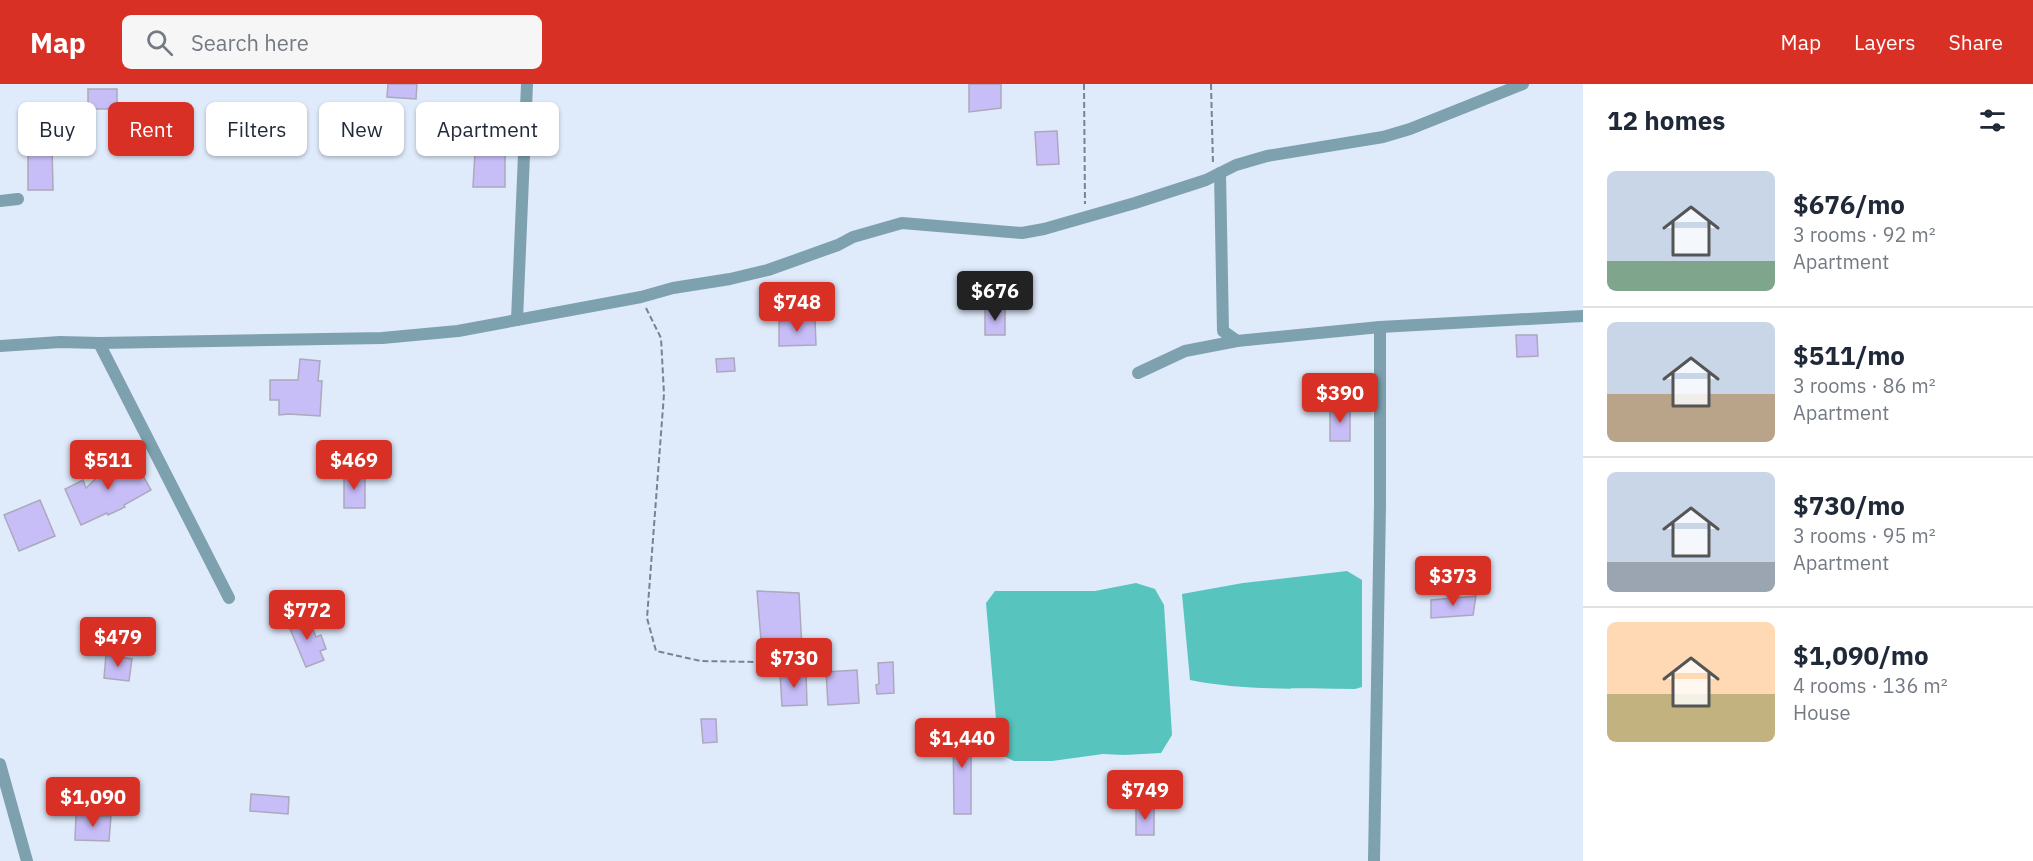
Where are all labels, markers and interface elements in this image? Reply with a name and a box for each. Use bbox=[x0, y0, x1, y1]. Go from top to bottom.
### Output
search box bbox=[122, 15, 542, 69]
text: Map bbox=[30, 24, 86, 61]
icon: search bbox=[143, 26, 176, 59]
text: Search here bbox=[191, 28, 309, 57]
text: Map bbox=[1781, 28, 1821, 56]
text: Layers bbox=[1854, 28, 1916, 56]
text: Share bbox=[1949, 28, 2003, 56]
chip: Buy bbox=[18, 102, 96, 156]
chip: Rent bbox=[108, 102, 194, 156]
chip: Filters bbox=[206, 102, 307, 156]
chip: New bbox=[319, 102, 404, 156]
chip: Apartment bbox=[416, 102, 559, 156]
text: 12 homes bbox=[1607, 103, 1725, 137]
icon: filters bbox=[1976, 104, 2009, 137]
text: $676/mo bbox=[1793, 187, 1905, 221]
icon: home bbox=[1655, 195, 1727, 267]
text: 3 rooms · 92 m² bbox=[1793, 221, 1936, 248]
text: Apartment bbox=[1793, 248, 1889, 275]
pin: $676 bbox=[959, 271, 1031, 322]
text: $676 bbox=[971, 277, 1019, 304]
pin: $748 bbox=[761, 282, 833, 333]
text: $748 bbox=[773, 288, 821, 315]
text: $511/mo bbox=[1793, 338, 1905, 372]
icon: home bbox=[1655, 346, 1727, 418]
text: 3 rooms · 86 m² bbox=[1793, 372, 1936, 399]
pin: $390 bbox=[1304, 373, 1376, 424]
text: $390 bbox=[1316, 379, 1364, 406]
text: Apartment bbox=[1793, 399, 1889, 426]
pin: $511 bbox=[72, 440, 144, 491]
pin: $469 bbox=[318, 440, 390, 491]
text: $511 bbox=[84, 446, 132, 473]
text: $469 bbox=[330, 446, 378, 473]
text: $730/mo bbox=[1793, 488, 1905, 522]
icon: home bbox=[1655, 496, 1727, 568]
text: 3 rooms · 95 m² bbox=[1793, 522, 1936, 549]
text: Apartment bbox=[1793, 549, 1889, 576]
pin: $373 bbox=[1417, 556, 1489, 607]
text: $373 bbox=[1429, 562, 1477, 589]
pin: $772 bbox=[271, 590, 343, 641]
text: $772 bbox=[283, 596, 331, 623]
pin: $479 bbox=[82, 617, 154, 668]
text: $479 bbox=[94, 623, 142, 650]
pin: $730 bbox=[758, 638, 830, 689]
text: $1,090/mo bbox=[1793, 638, 1929, 672]
text: $730 bbox=[770, 644, 818, 671]
icon: home bbox=[1655, 646, 1727, 718]
text: 4 rooms · 136 m² bbox=[1793, 672, 1948, 699]
text: House bbox=[1793, 699, 1850, 726]
pin: $1,440 bbox=[913, 718, 1011, 769]
text: $1,440 bbox=[929, 724, 995, 751]
pin: $749 bbox=[1109, 770, 1181, 821]
text: $749 bbox=[1121, 776, 1169, 803]
pin: $1,090 bbox=[44, 777, 142, 828]
text: $1,090 bbox=[60, 783, 126, 810]

